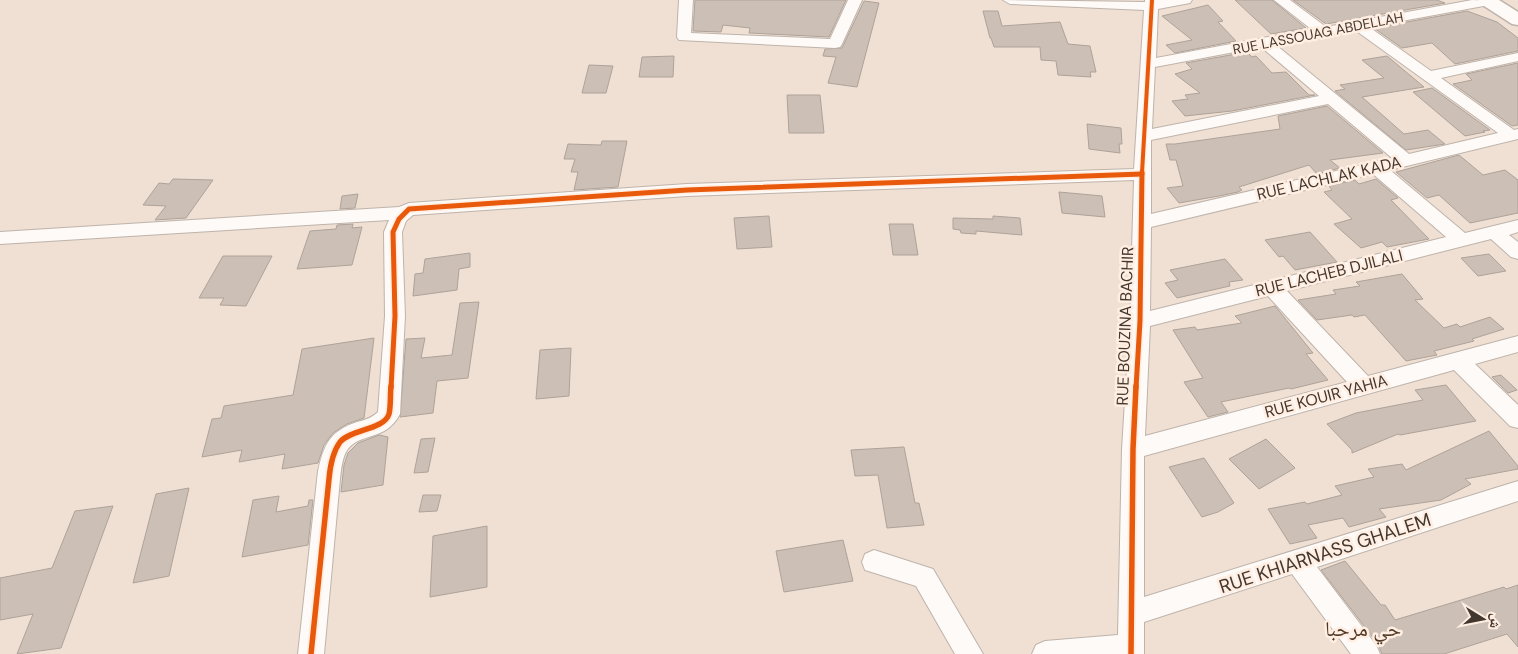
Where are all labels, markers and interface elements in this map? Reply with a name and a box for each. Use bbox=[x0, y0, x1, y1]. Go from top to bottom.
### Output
street label: RUE LASSOUAG ABDELLAH bbox=[1231, 8, 1405, 58]
street label: RUE LACHLAK KADA bbox=[1255, 151, 1404, 205]
street label: RUE LACHEB DJILALI bbox=[1253, 245, 1405, 301]
street label: RUE BOUZINA BACHIR bbox=[1112, 246, 1138, 406]
street label: RUE KOUIR YAHIA bbox=[1262, 369, 1390, 422]
street label: RUE KHIARNASS GHALEM bbox=[1216, 507, 1434, 599]
north arrow bbox=[1458, 594, 1508, 644]
text: ش bbox=[1486, 612, 1506, 630]
district label: حي مرحبا bbox=[1325, 615, 1401, 645]

